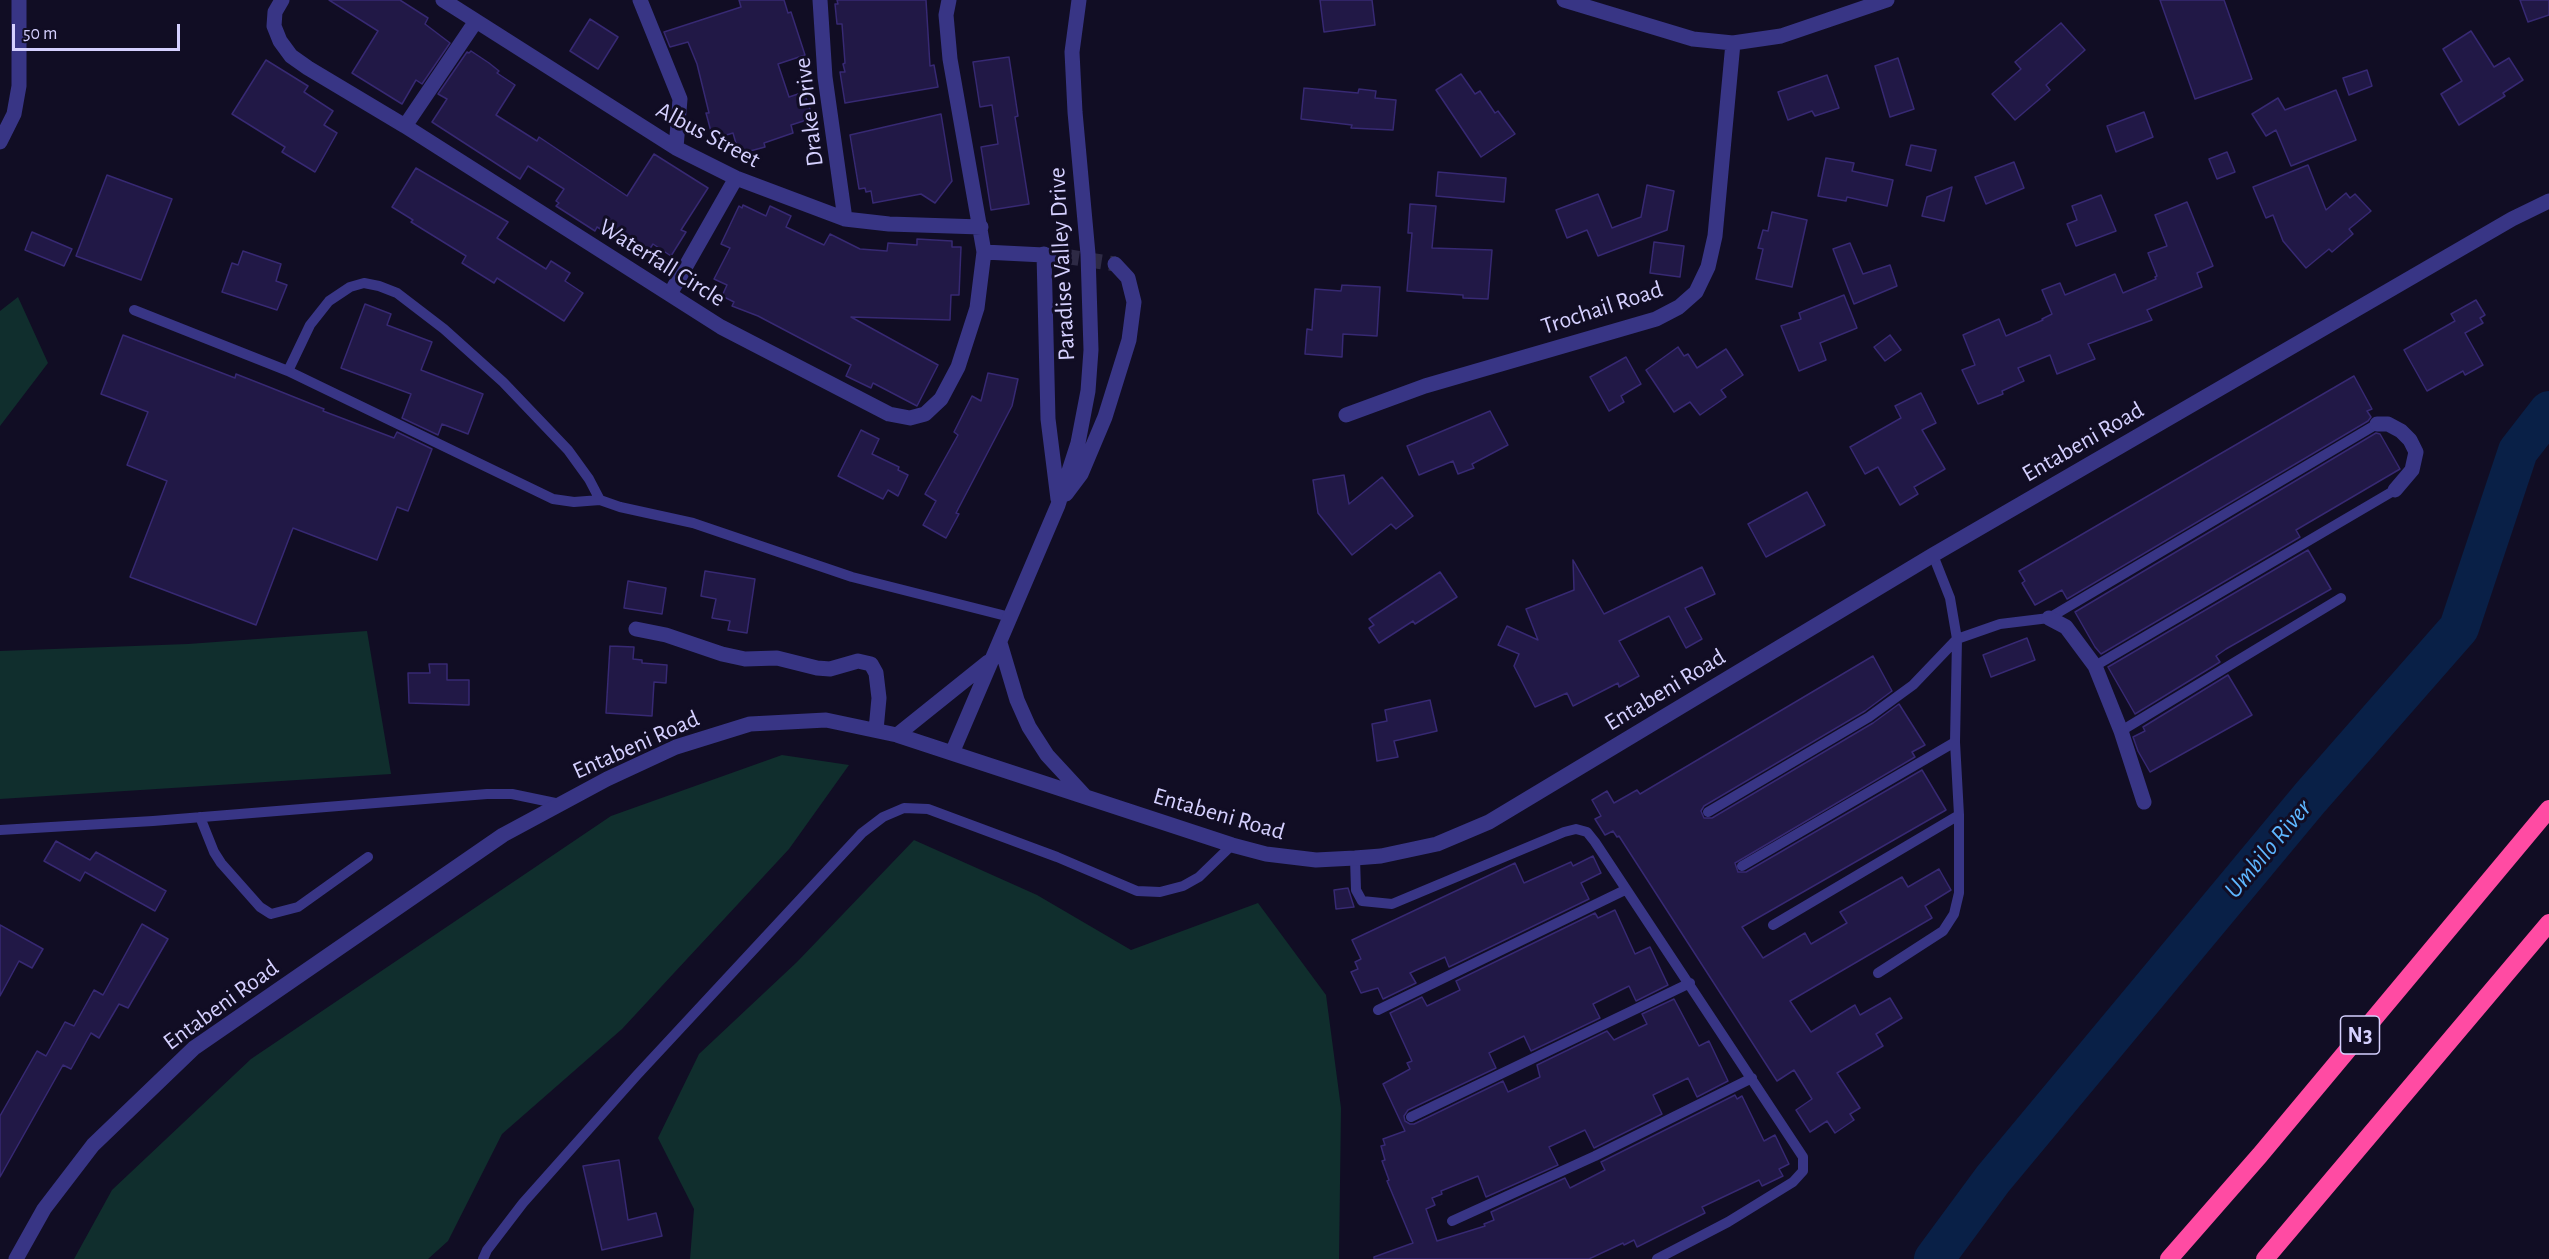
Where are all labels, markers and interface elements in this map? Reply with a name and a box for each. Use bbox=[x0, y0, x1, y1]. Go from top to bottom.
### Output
scale bar bbox=[15, 12, 183, 50]
text: 50 m bbox=[23, 25, 57, 43]
street label: Drake Drive bbox=[788, 56, 830, 168]
street label: Albus Street bbox=[651, 96, 765, 174]
street label: Paradise Valley Drive bbox=[1043, 166, 1081, 362]
street label: Waterfall Circle bbox=[594, 213, 730, 313]
street label: Trochail Road bbox=[1538, 275, 1666, 341]
street label: Entabeni Road bbox=[2017, 396, 2149, 488]
street label: Entabeni Road bbox=[1599, 643, 1731, 737]
street label: Entabeni Road bbox=[568, 704, 704, 786]
street label: Entabeni Road bbox=[1150, 781, 1288, 847]
water label: Umbilo River bbox=[2218, 793, 2318, 905]
street label: Entabeni Road bbox=[158, 953, 284, 1057]
road number: N3 bbox=[2340, 1016, 2380, 1054]

